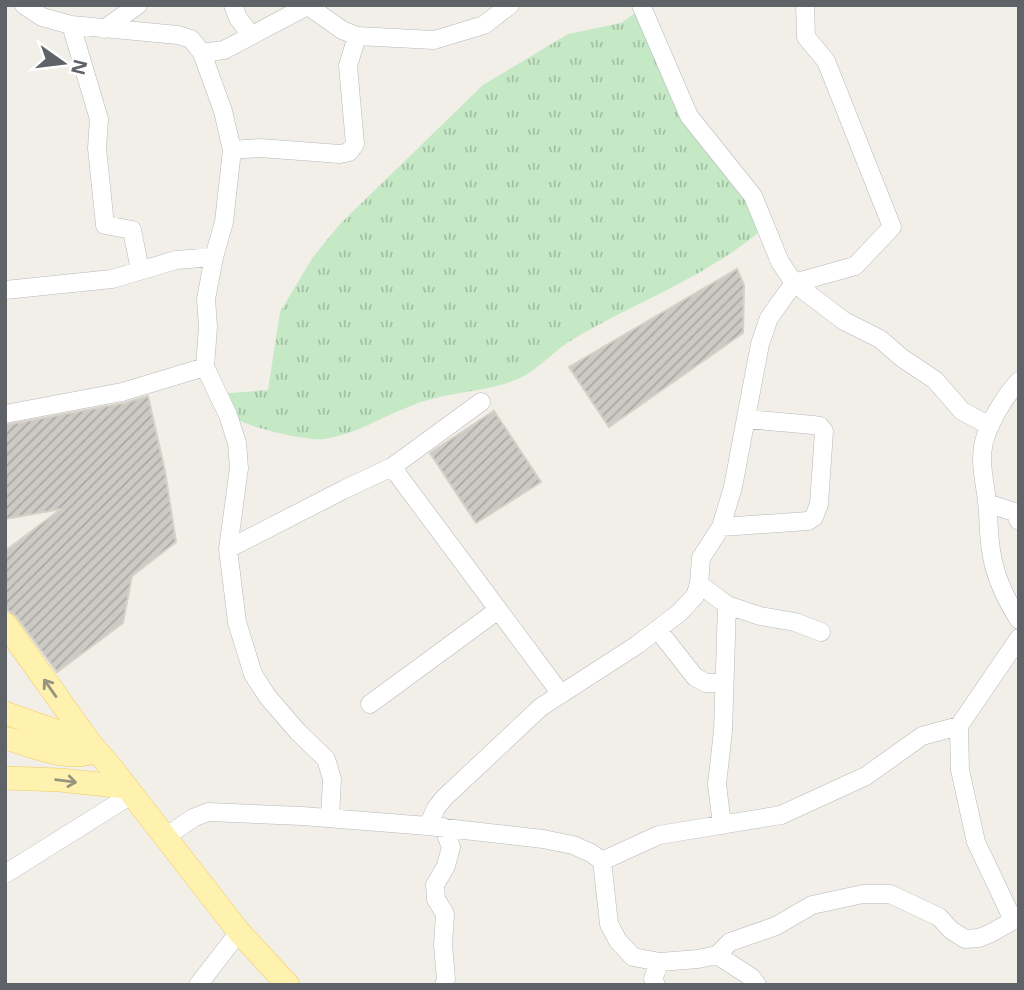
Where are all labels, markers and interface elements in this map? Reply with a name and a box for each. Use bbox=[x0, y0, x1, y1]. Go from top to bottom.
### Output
north arrow bbox=[28, 28, 98, 98]
text: N bbox=[65, 56, 94, 78]
one-way arrow bbox=[43, 679, 57, 698]
one-way arrow bbox=[54, 775, 77, 788]

